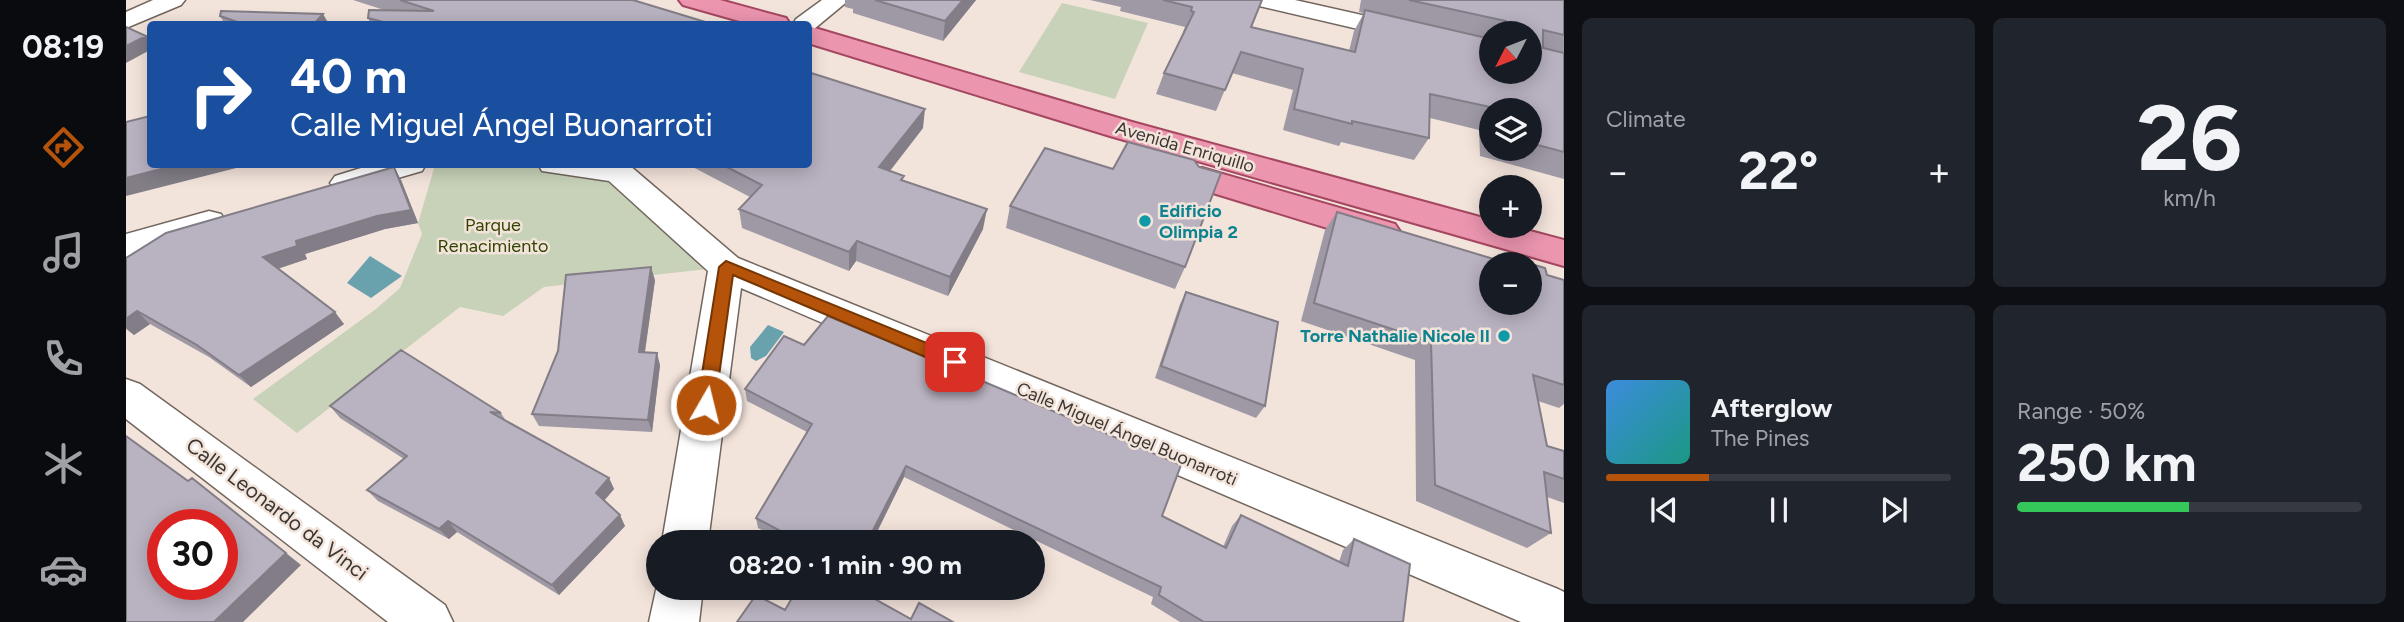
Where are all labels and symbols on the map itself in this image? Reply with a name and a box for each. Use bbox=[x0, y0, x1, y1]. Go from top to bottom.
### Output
north arrow bbox=[1479, 21, 1542, 84]
street label: Avenida Enriquillo bbox=[1113, 117, 1257, 177]
place label: Edificio Olimpia 2 bbox=[1159, 200, 1238, 243]
marker: Edificio Olimpia 2 bbox=[1137, 213, 1153, 229]
park label: Parque Renacimiento bbox=[438, 214, 548, 257]
place label: Torre Nathalie Nicole II bbox=[1300, 325, 1490, 347]
marker: Torre Nathalie Nicole II bbox=[1496, 328, 1512, 344]
pin bbox=[925, 332, 985, 392]
position arrow bbox=[669, 368, 743, 442]
street label: Calle Miguel Ángel Buonarroti bbox=[1013, 377, 1241, 491]
street label: Calle Leonardo da Vinci bbox=[181, 432, 373, 585]
speed limit sign: 30 bbox=[147, 509, 238, 600]

